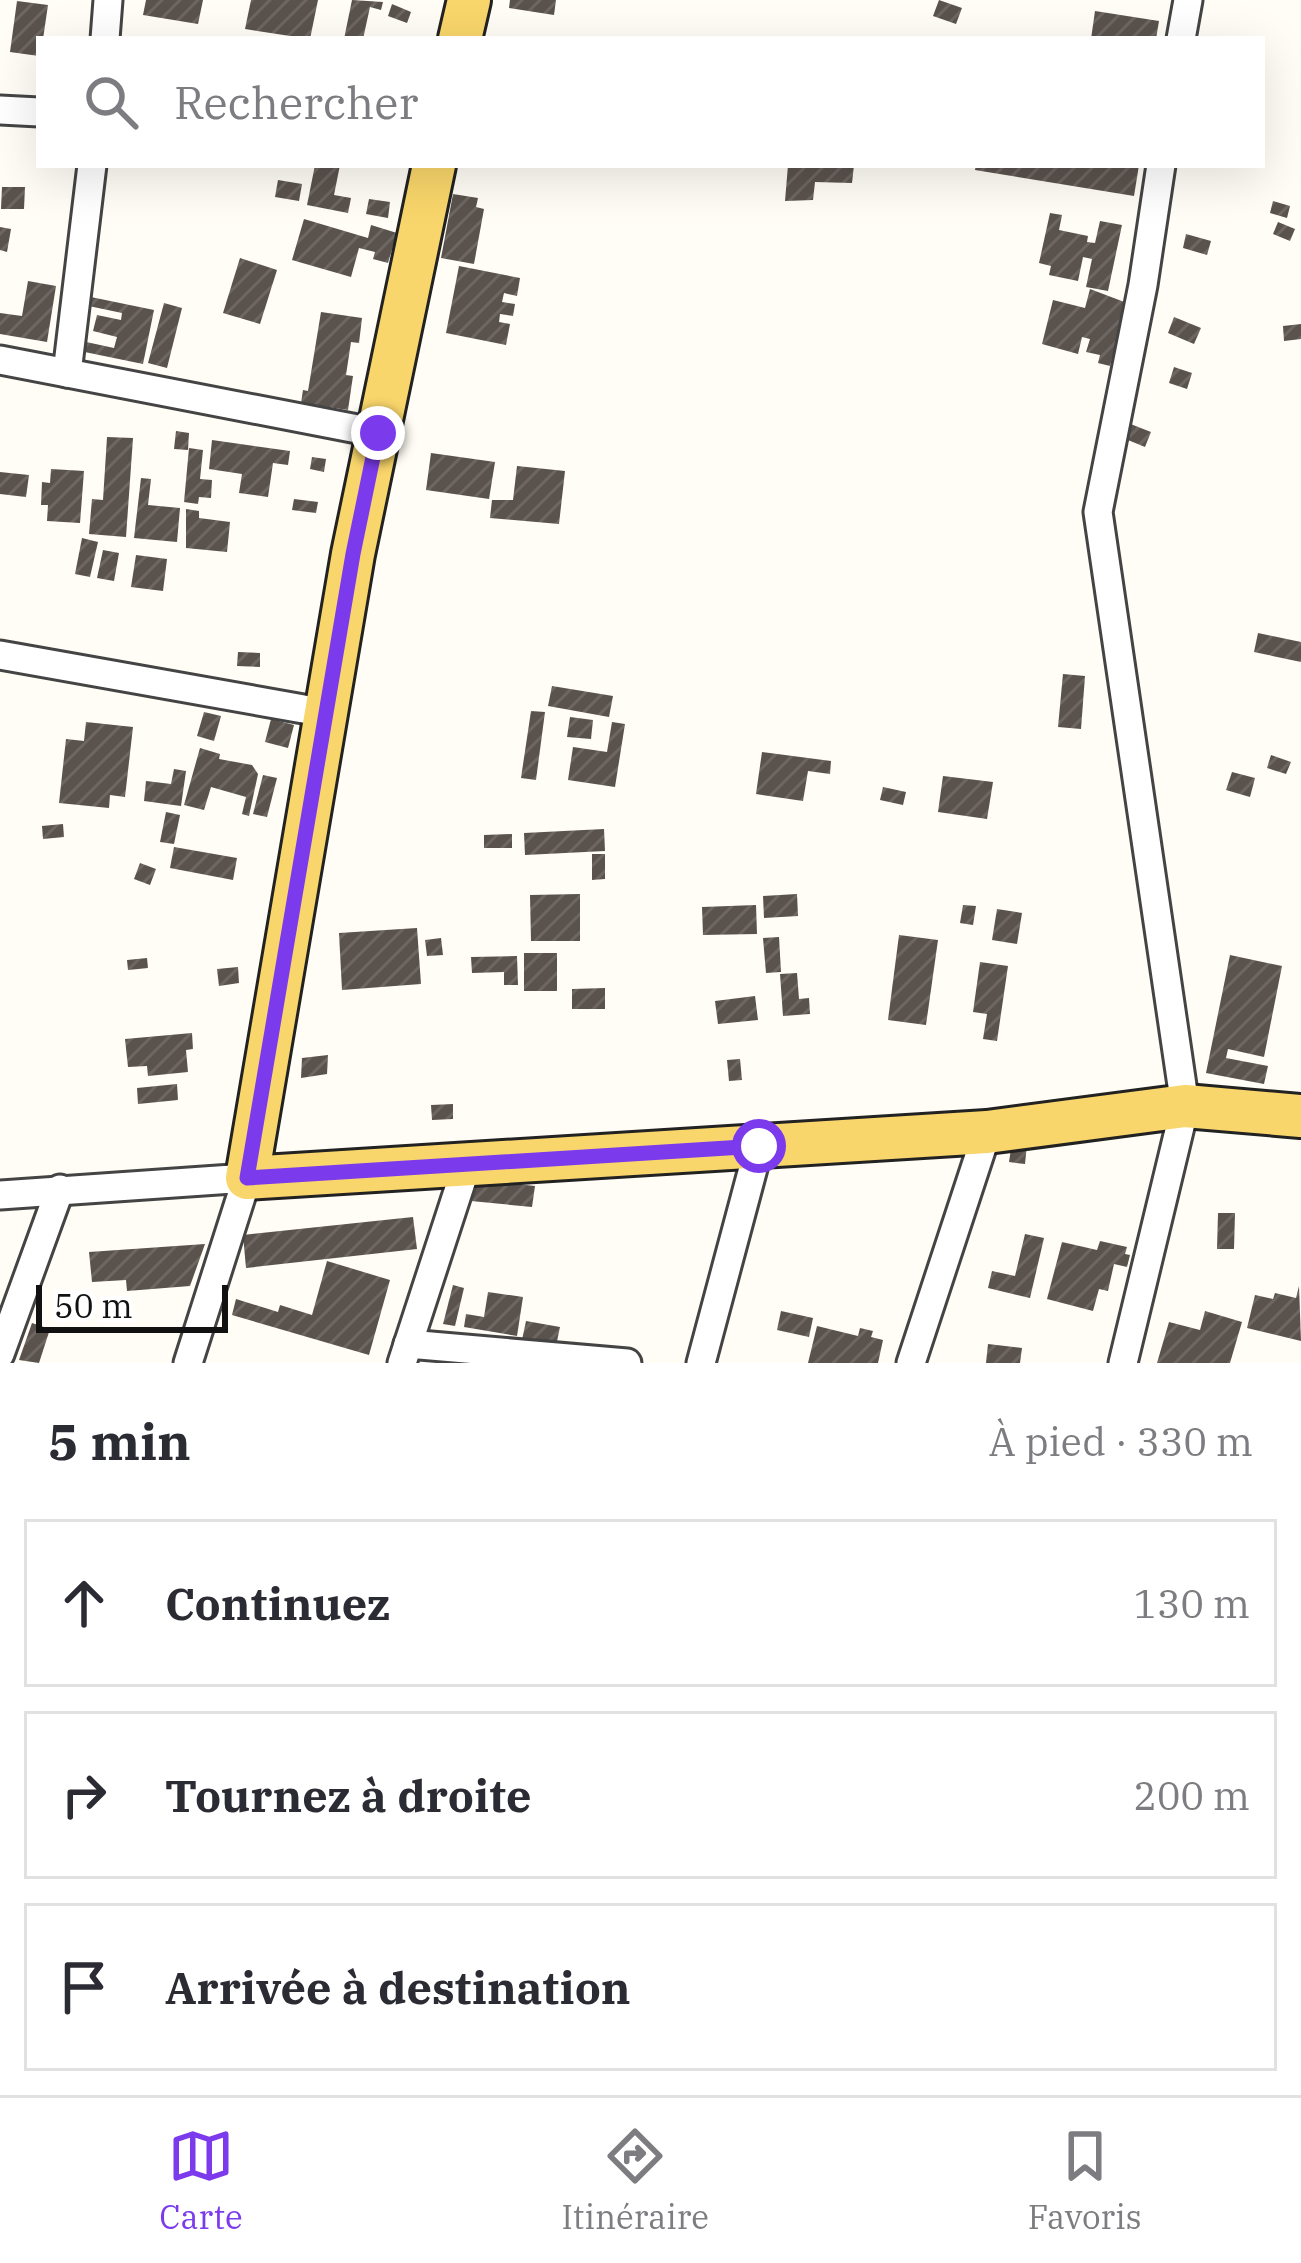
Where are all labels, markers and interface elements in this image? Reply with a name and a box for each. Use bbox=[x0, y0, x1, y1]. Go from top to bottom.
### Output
search box bbox=[36, 36, 1265, 168]
icon: search bbox=[78, 69, 144, 135]
text: Rechercher bbox=[174, 73, 418, 131]
route end bbox=[351, 406, 405, 460]
route start bbox=[732, 1119, 786, 1173]
scale bar bbox=[36, 1279, 228, 1332]
text: 50 m bbox=[54, 1284, 133, 1327]
text: 5 min bbox=[48, 1408, 191, 1474]
text: À pied · 330 m bbox=[989, 1416, 1253, 1467]
icon: ahead bbox=[51, 1570, 117, 1636]
text: Continuez bbox=[165, 1574, 390, 1632]
text: 130 m bbox=[1134, 1578, 1250, 1629]
icon: right bbox=[51, 1762, 117, 1828]
text: Tournez à droite bbox=[165, 1766, 531, 1824]
text: 200 m bbox=[1134, 1770, 1250, 1821]
icon: arrive bbox=[51, 1954, 117, 2020]
text: Arrivée à destination bbox=[165, 1958, 631, 2016]
tab: Carte bbox=[159, 2123, 243, 2238]
tab: Itinéraire bbox=[561, 2123, 709, 2238]
tab: Favoris bbox=[1028, 2123, 1142, 2238]

